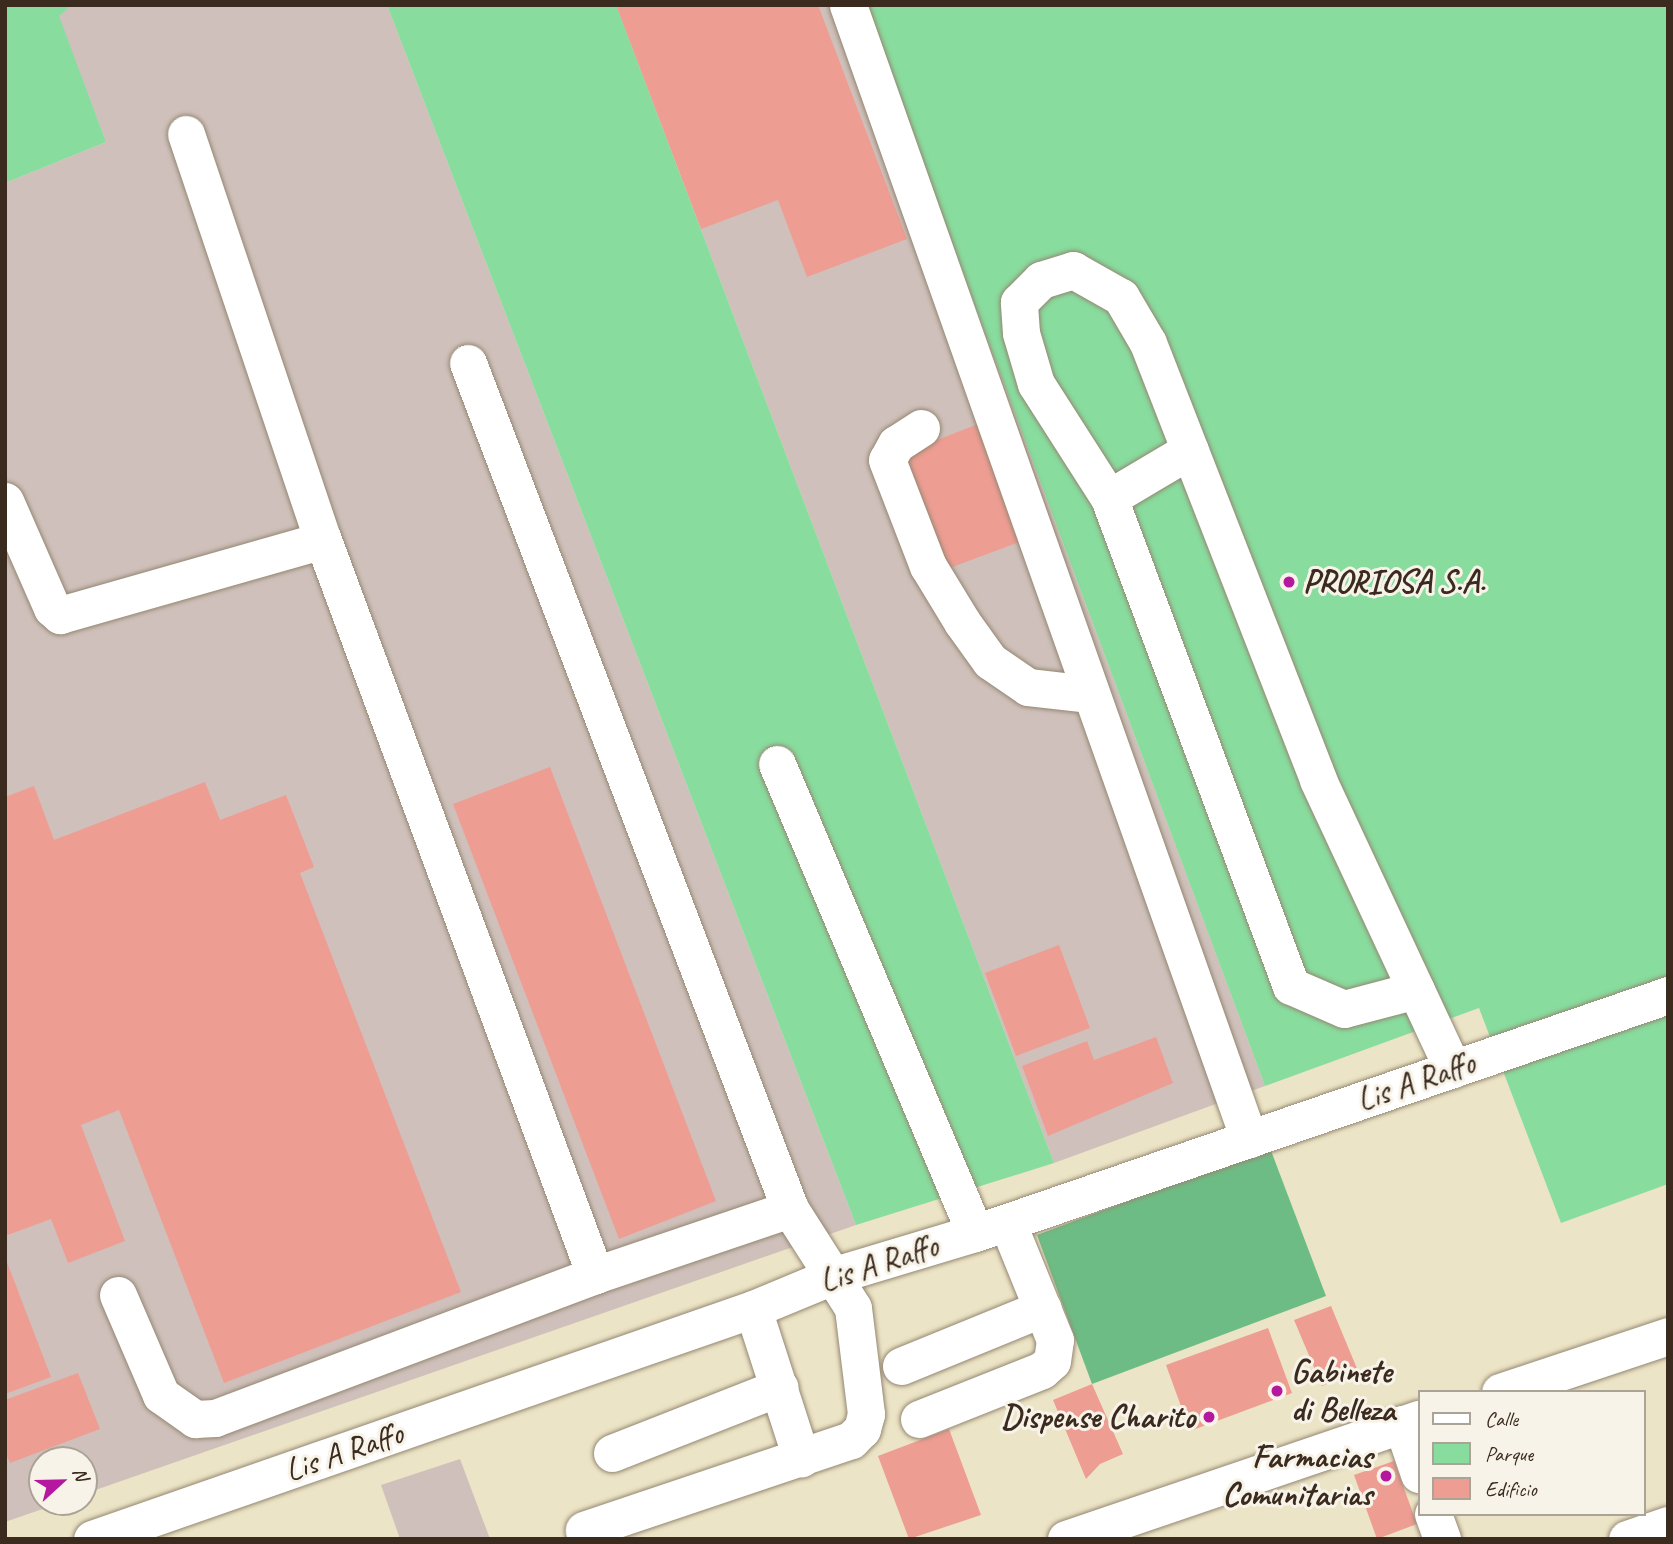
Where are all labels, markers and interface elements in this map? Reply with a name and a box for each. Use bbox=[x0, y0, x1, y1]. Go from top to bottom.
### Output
place label: PRORIOSA S.A. bbox=[1303, 562, 1485, 602]
marker: PRORIOSA S.A. bbox=[1281, 574, 1297, 590]
street label: Lis A Raffo bbox=[1351, 1043, 1481, 1121]
street label: Lis A Raffo bbox=[814, 1226, 944, 1302]
place label: Gabinete di Belleza bbox=[1291, 1352, 1394, 1430]
marker: Gabinete di Belleza bbox=[1269, 1383, 1285, 1399]
legend bbox=[1418, 1390, 1645, 1516]
place label: Dispense Charito bbox=[1001, 1397, 1195, 1437]
text: Calle bbox=[1485, 1406, 1518, 1432]
marker: Dispense Charito bbox=[1201, 1409, 1217, 1425]
street label: Lis A Raffo bbox=[279, 1413, 409, 1491]
place label: Farmacias Comunitarias bbox=[1222, 1437, 1372, 1515]
text: Parque bbox=[1485, 1441, 1533, 1467]
north arrow bbox=[28, 1446, 98, 1516]
text: N bbox=[67, 1464, 94, 1484]
marker: Farmacias Comunitarias bbox=[1378, 1468, 1394, 1484]
text: Edificio bbox=[1485, 1476, 1537, 1502]

